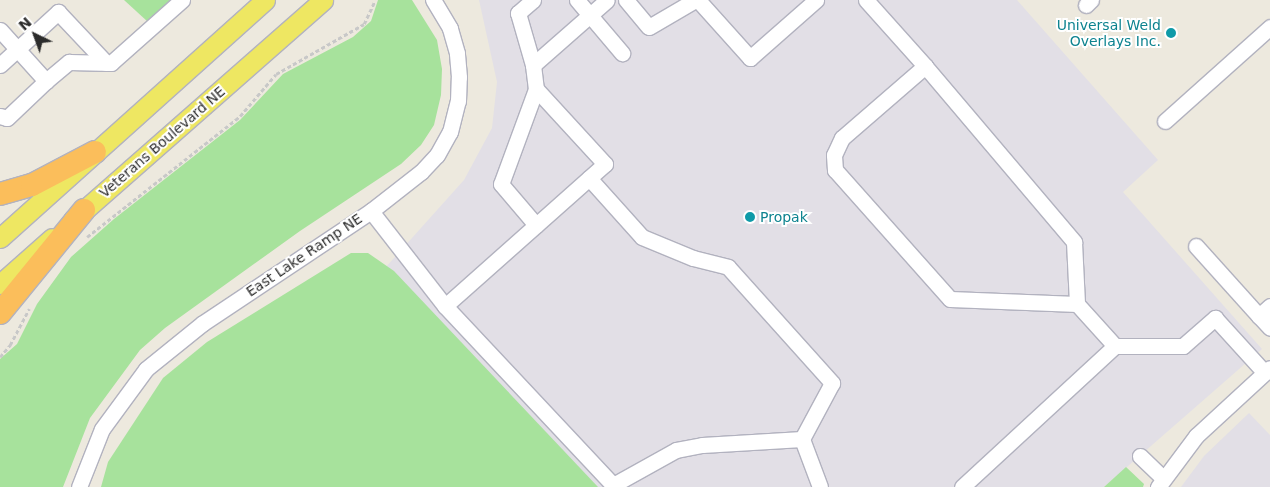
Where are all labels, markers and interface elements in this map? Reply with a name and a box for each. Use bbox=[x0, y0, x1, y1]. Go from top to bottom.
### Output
north arrow bbox=[10, 10, 60, 60]
text: N bbox=[15, 14, 35, 34]
place label: Universal Weld Overlays Inc. bbox=[1057, 17, 1161, 49]
marker: Universal Weld Overlays Inc. bbox=[1165, 27, 1177, 39]
street label: Veterans Boulevard NE bbox=[96, 83, 228, 201]
place label: Propak bbox=[760, 209, 808, 225]
street label: East Lake Ramp NE bbox=[243, 210, 365, 300]
marker: Propak bbox=[744, 211, 756, 223]

